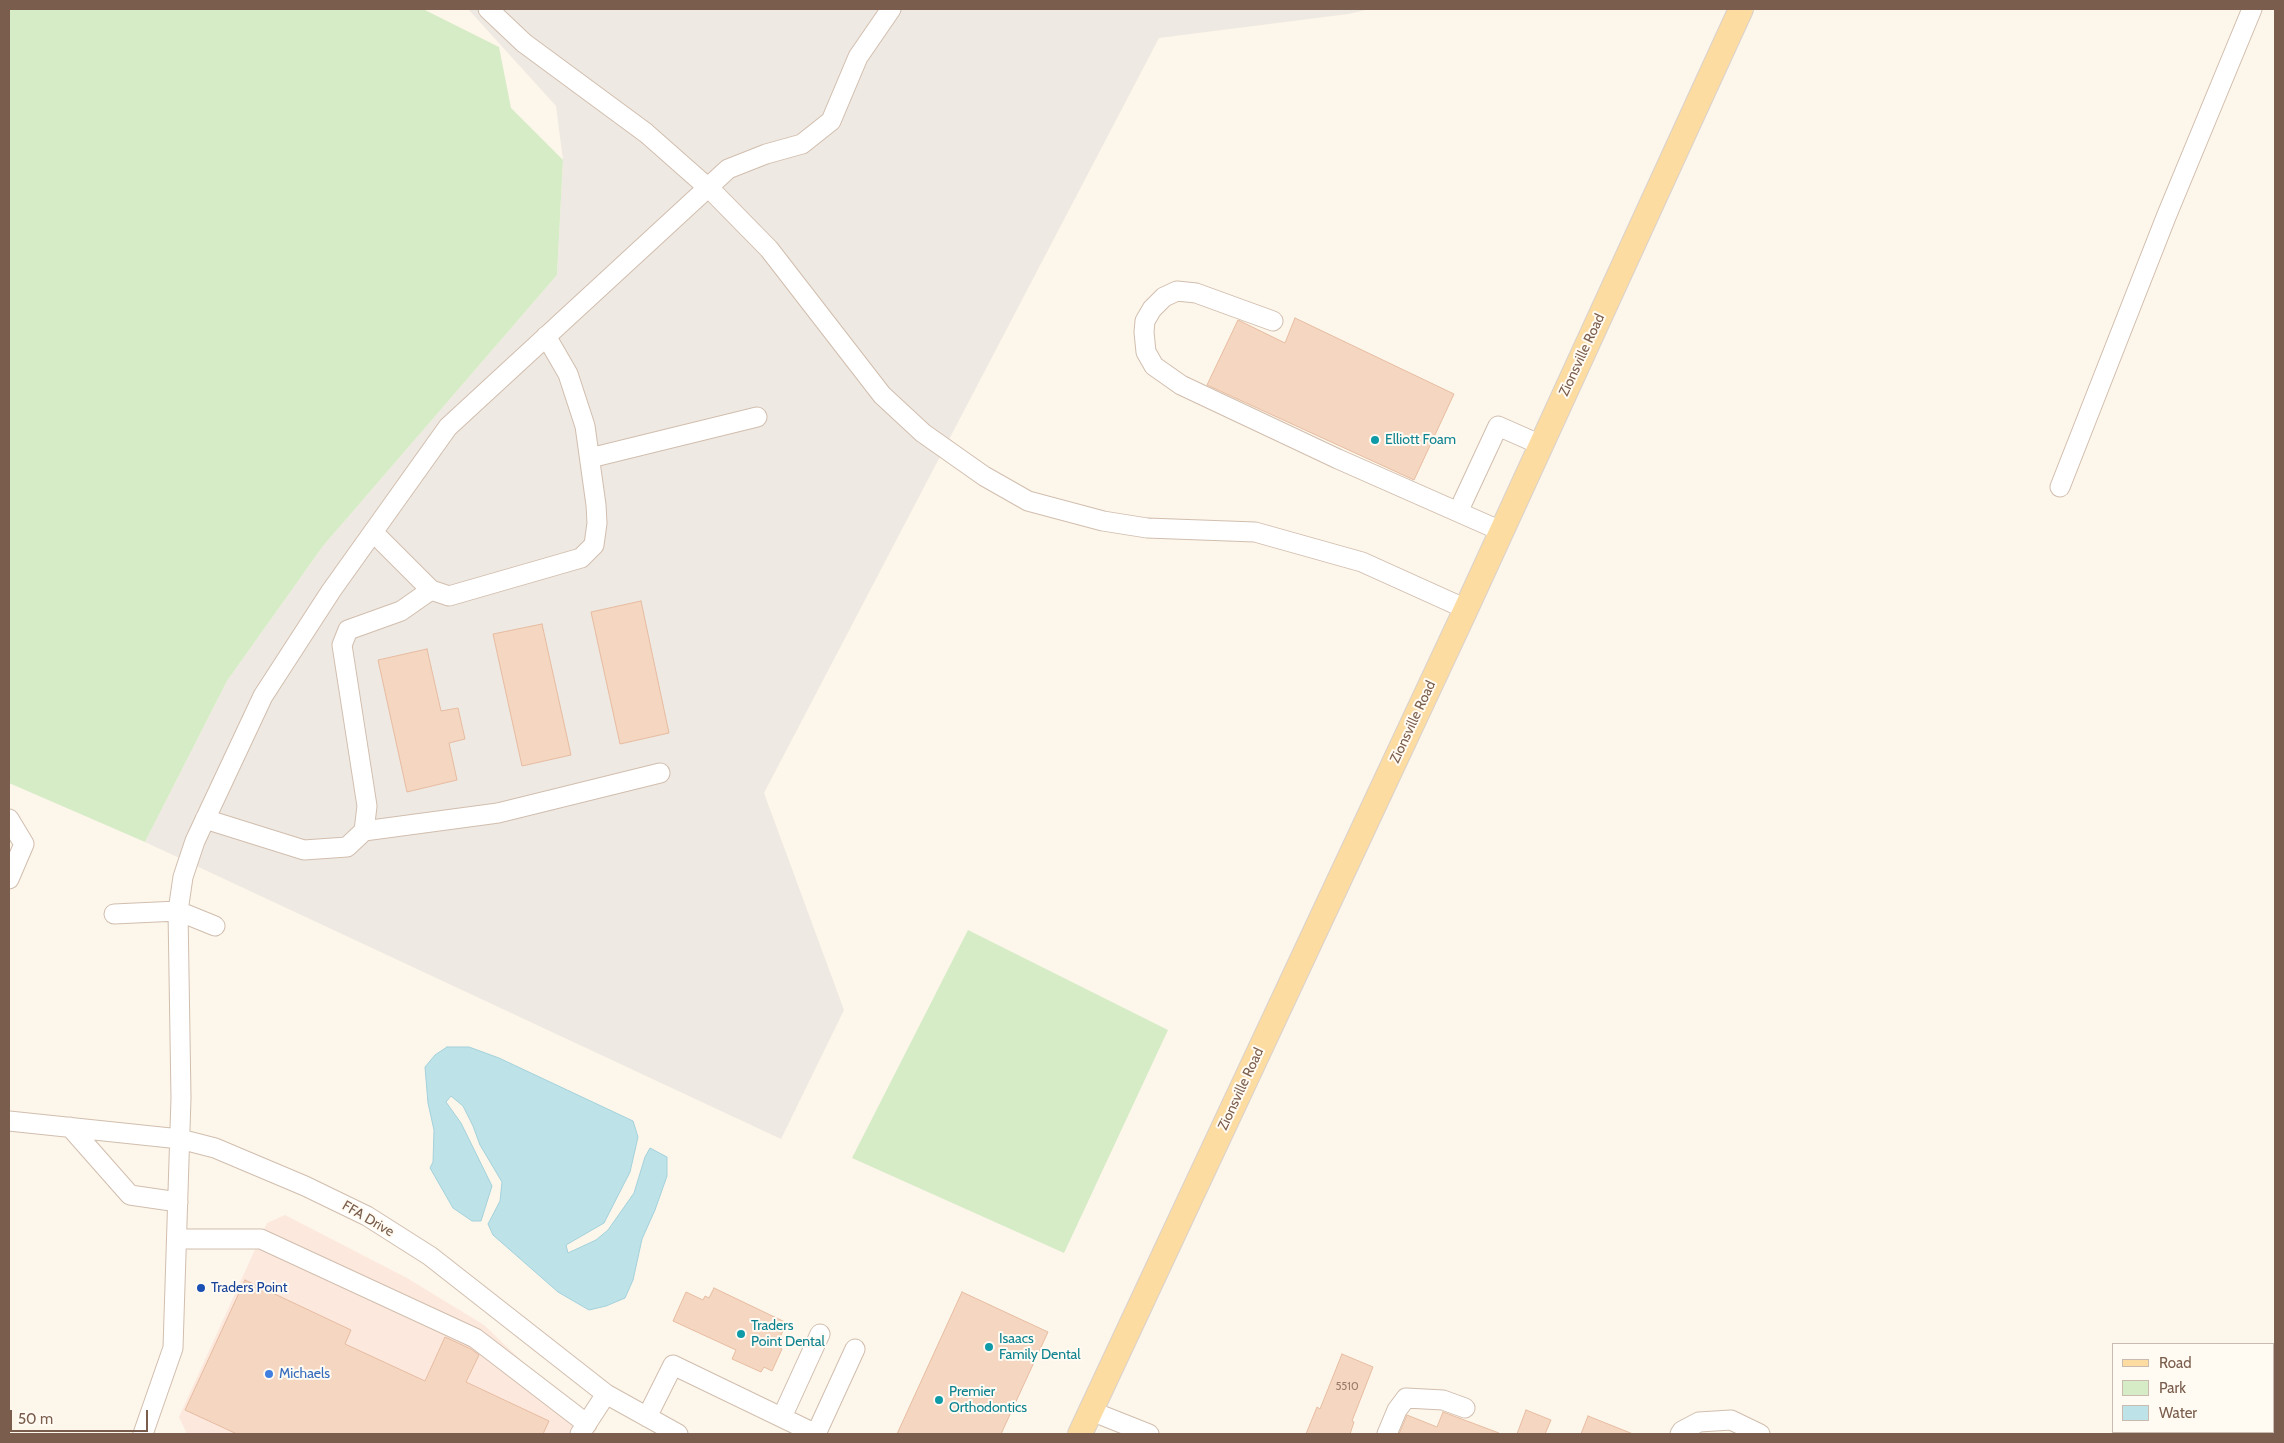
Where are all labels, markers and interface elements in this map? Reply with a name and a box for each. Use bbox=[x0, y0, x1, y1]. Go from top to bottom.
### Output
street label: Zionsville Road bbox=[1556, 311, 1608, 399]
place label: Elliott Foam bbox=[1385, 432, 1456, 448]
marker: Elliott Foam bbox=[1369, 434, 1381, 446]
street label: Zionsville Road bbox=[1387, 678, 1439, 766]
street label: Zionsville Road bbox=[1215, 1045, 1267, 1133]
street label: FFA Drive bbox=[339, 1197, 397, 1241]
place label: Traders Point bbox=[211, 1280, 288, 1296]
marker: Traders Point bbox=[195, 1282, 207, 1294]
place label: Traders Point Dental bbox=[751, 1318, 825, 1350]
marker: Traders Point Dental bbox=[735, 1328, 747, 1340]
place label: Isaacs Family Dental bbox=[999, 1331, 1081, 1364]
marker: Isaacs Family Dental bbox=[983, 1341, 995, 1353]
legend bbox=[2112, 1343, 2274, 1433]
text: Road bbox=[2159, 1354, 2192, 1372]
place label: Michaels bbox=[279, 1366, 330, 1382]
marker: Michaels bbox=[263, 1368, 275, 1380]
text: Park bbox=[2159, 1379, 2186, 1397]
house number: 5510 bbox=[1335, 1380, 1359, 1394]
place label: Premier Orthodontics bbox=[949, 1384, 1027, 1416]
marker: Premier Orthodontics bbox=[933, 1394, 945, 1406]
scale bar bbox=[12, 1400, 150, 1432]
text: Water bbox=[2159, 1404, 2197, 1422]
text: 50 m bbox=[18, 1410, 53, 1428]

